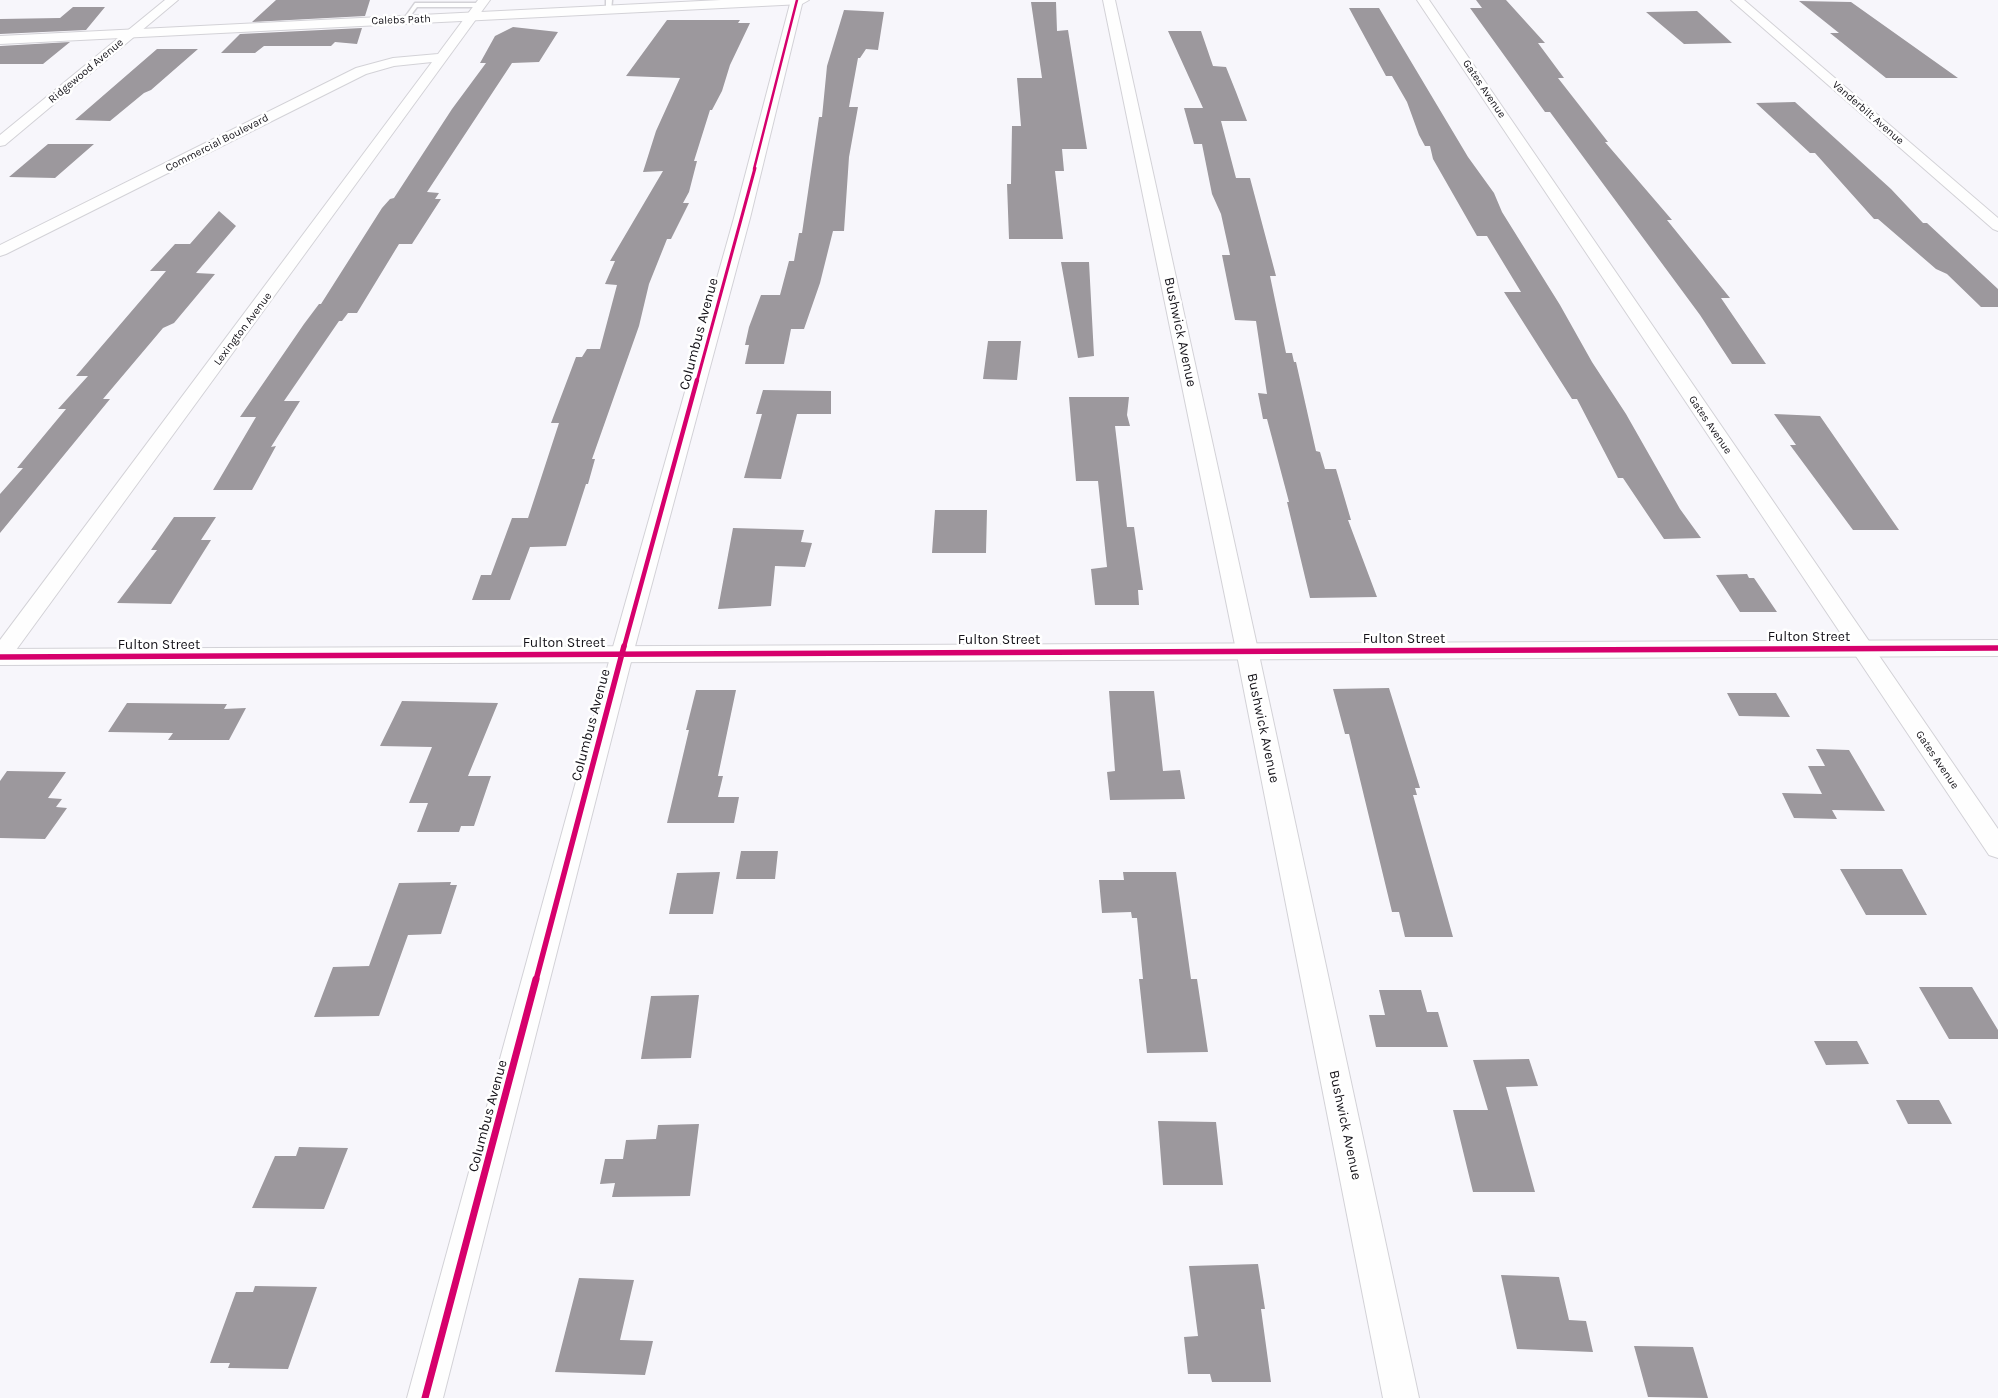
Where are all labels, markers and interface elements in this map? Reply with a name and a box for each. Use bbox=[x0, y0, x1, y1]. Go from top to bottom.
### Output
street label: Calebs Path bbox=[371, 12, 431, 28]
street label: Ridgewood Avenue bbox=[46, 36, 126, 106]
street label: Gates Avenue bbox=[1460, 57, 1508, 121]
street label: Vanderbilt Avenue bbox=[1830, 78, 1906, 148]
street label: Commercial Boulevard bbox=[163, 111, 271, 175]
street label: Columbus Avenue bbox=[676, 276, 722, 392]
street label: Bushwick Avenue bbox=[1160, 276, 1200, 388]
street label: Lexington Avenue bbox=[211, 290, 275, 368]
street label: Gates Avenue bbox=[1686, 393, 1734, 457]
street label: Fulton Street bbox=[1768, 629, 1850, 645]
street label: Fulton Street bbox=[1363, 631, 1445, 647]
street label: Fulton Street bbox=[958, 632, 1040, 648]
street label: Fulton Street bbox=[523, 635, 605, 651]
street label: Fulton Street bbox=[118, 637, 200, 653]
street label: Columbus Avenue bbox=[568, 667, 614, 783]
street label: Bushwick Avenue bbox=[1243, 672, 1283, 784]
street label: Gates Avenue bbox=[1913, 728, 1961, 792]
street label: Columbus Avenue bbox=[465, 1058, 511, 1174]
street label: Bushwick Avenue bbox=[1325, 1069, 1365, 1181]

